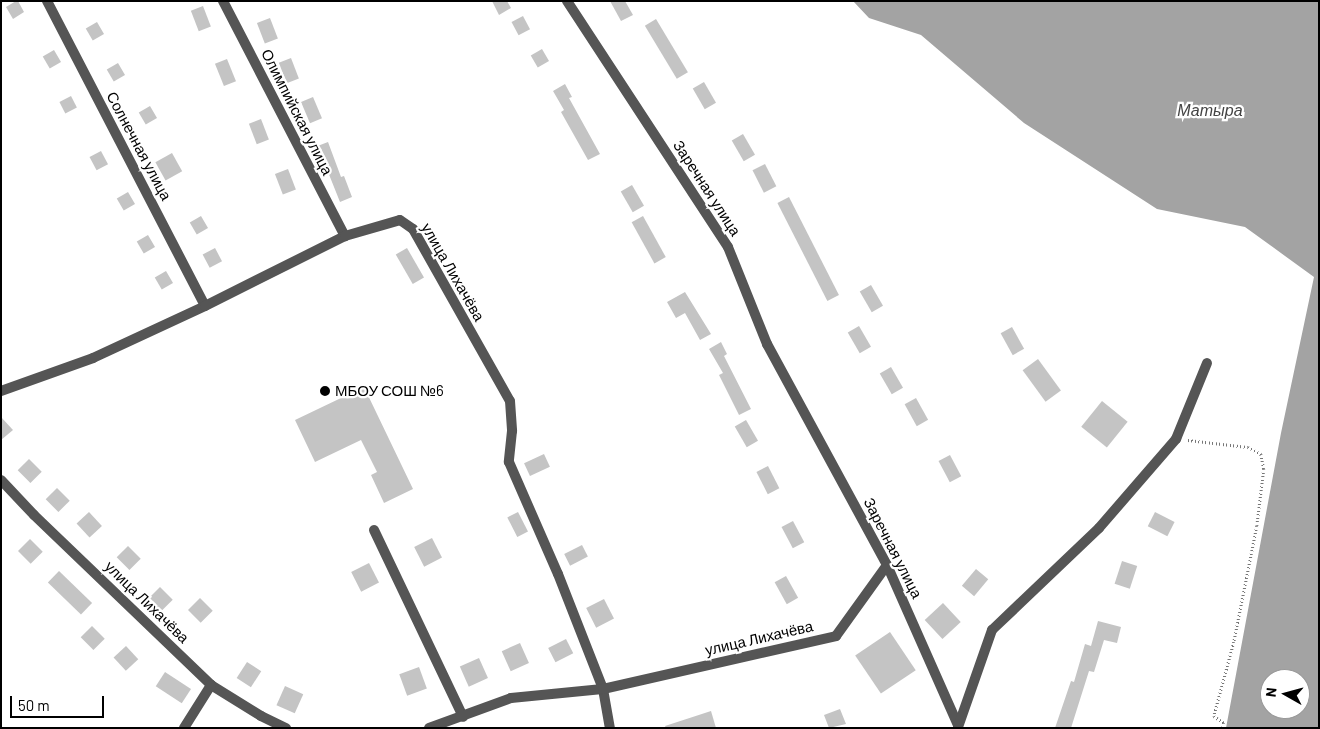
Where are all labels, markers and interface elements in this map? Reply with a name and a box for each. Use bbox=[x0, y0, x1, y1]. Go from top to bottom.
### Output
street label: Олимпийская улица bbox=[257, 46, 337, 178]
street label: Солнечная улица bbox=[103, 89, 175, 203]
water label: Матыра bbox=[1177, 100, 1243, 120]
street label: Заречная улица bbox=[669, 137, 745, 239]
street label: улица Лихачёва bbox=[418, 220, 488, 324]
place label: МБОУ СОШ №6 bbox=[335, 382, 444, 400]
marker: МБОУ СОШ №6 bbox=[319, 385, 331, 397]
street label: Заречная улица bbox=[860, 495, 926, 601]
street label: улица Лихачёва bbox=[101, 557, 193, 647]
street label: улица Лихачёва bbox=[703, 617, 815, 659]
north arrow bbox=[1260, 669, 1310, 719]
scale bar bbox=[12, 686, 106, 718]
text: N bbox=[1262, 687, 1280, 698]
text: 50 m bbox=[18, 696, 50, 714]

